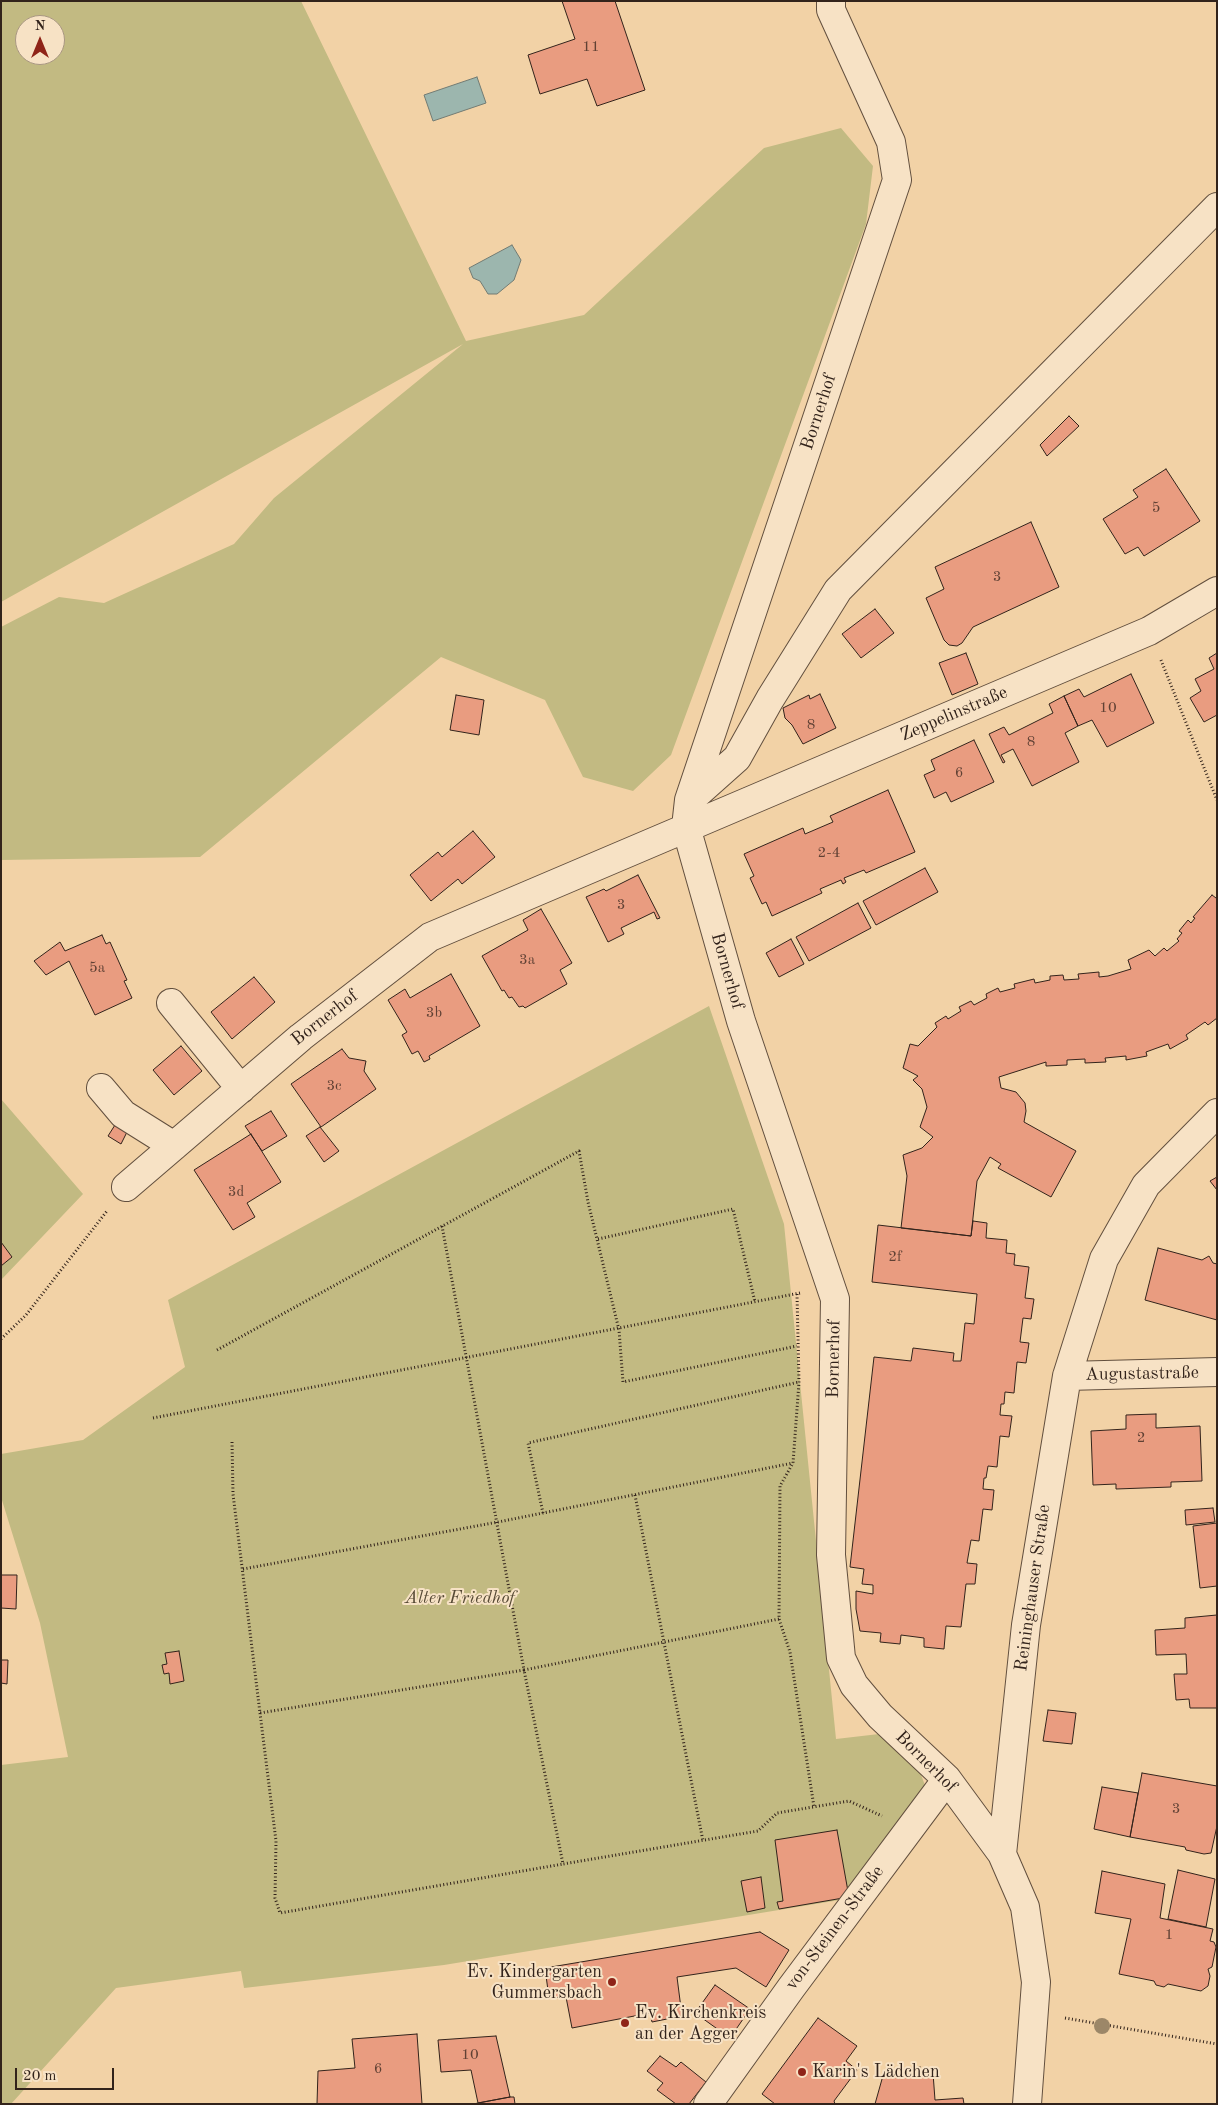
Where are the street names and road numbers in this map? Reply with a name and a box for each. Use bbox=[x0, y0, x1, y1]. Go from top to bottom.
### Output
street label: Bornerhof bbox=[797, 371, 841, 453]
street label: Zeppelinstraße bbox=[897, 682, 1011, 746]
street label: Bornerhof bbox=[706, 930, 748, 1012]
street label: Bornerhof bbox=[287, 985, 363, 1051]
street label: Bornerhof bbox=[823, 1319, 845, 1399]
street label: Augustastraße bbox=[1085, 1362, 1199, 1386]
street label: Reininghauser Straße bbox=[1011, 1503, 1055, 1673]
street label: Bornerhof bbox=[891, 1727, 961, 1797]
street label: von-Steinen-Straße bbox=[781, 1861, 889, 1995]

